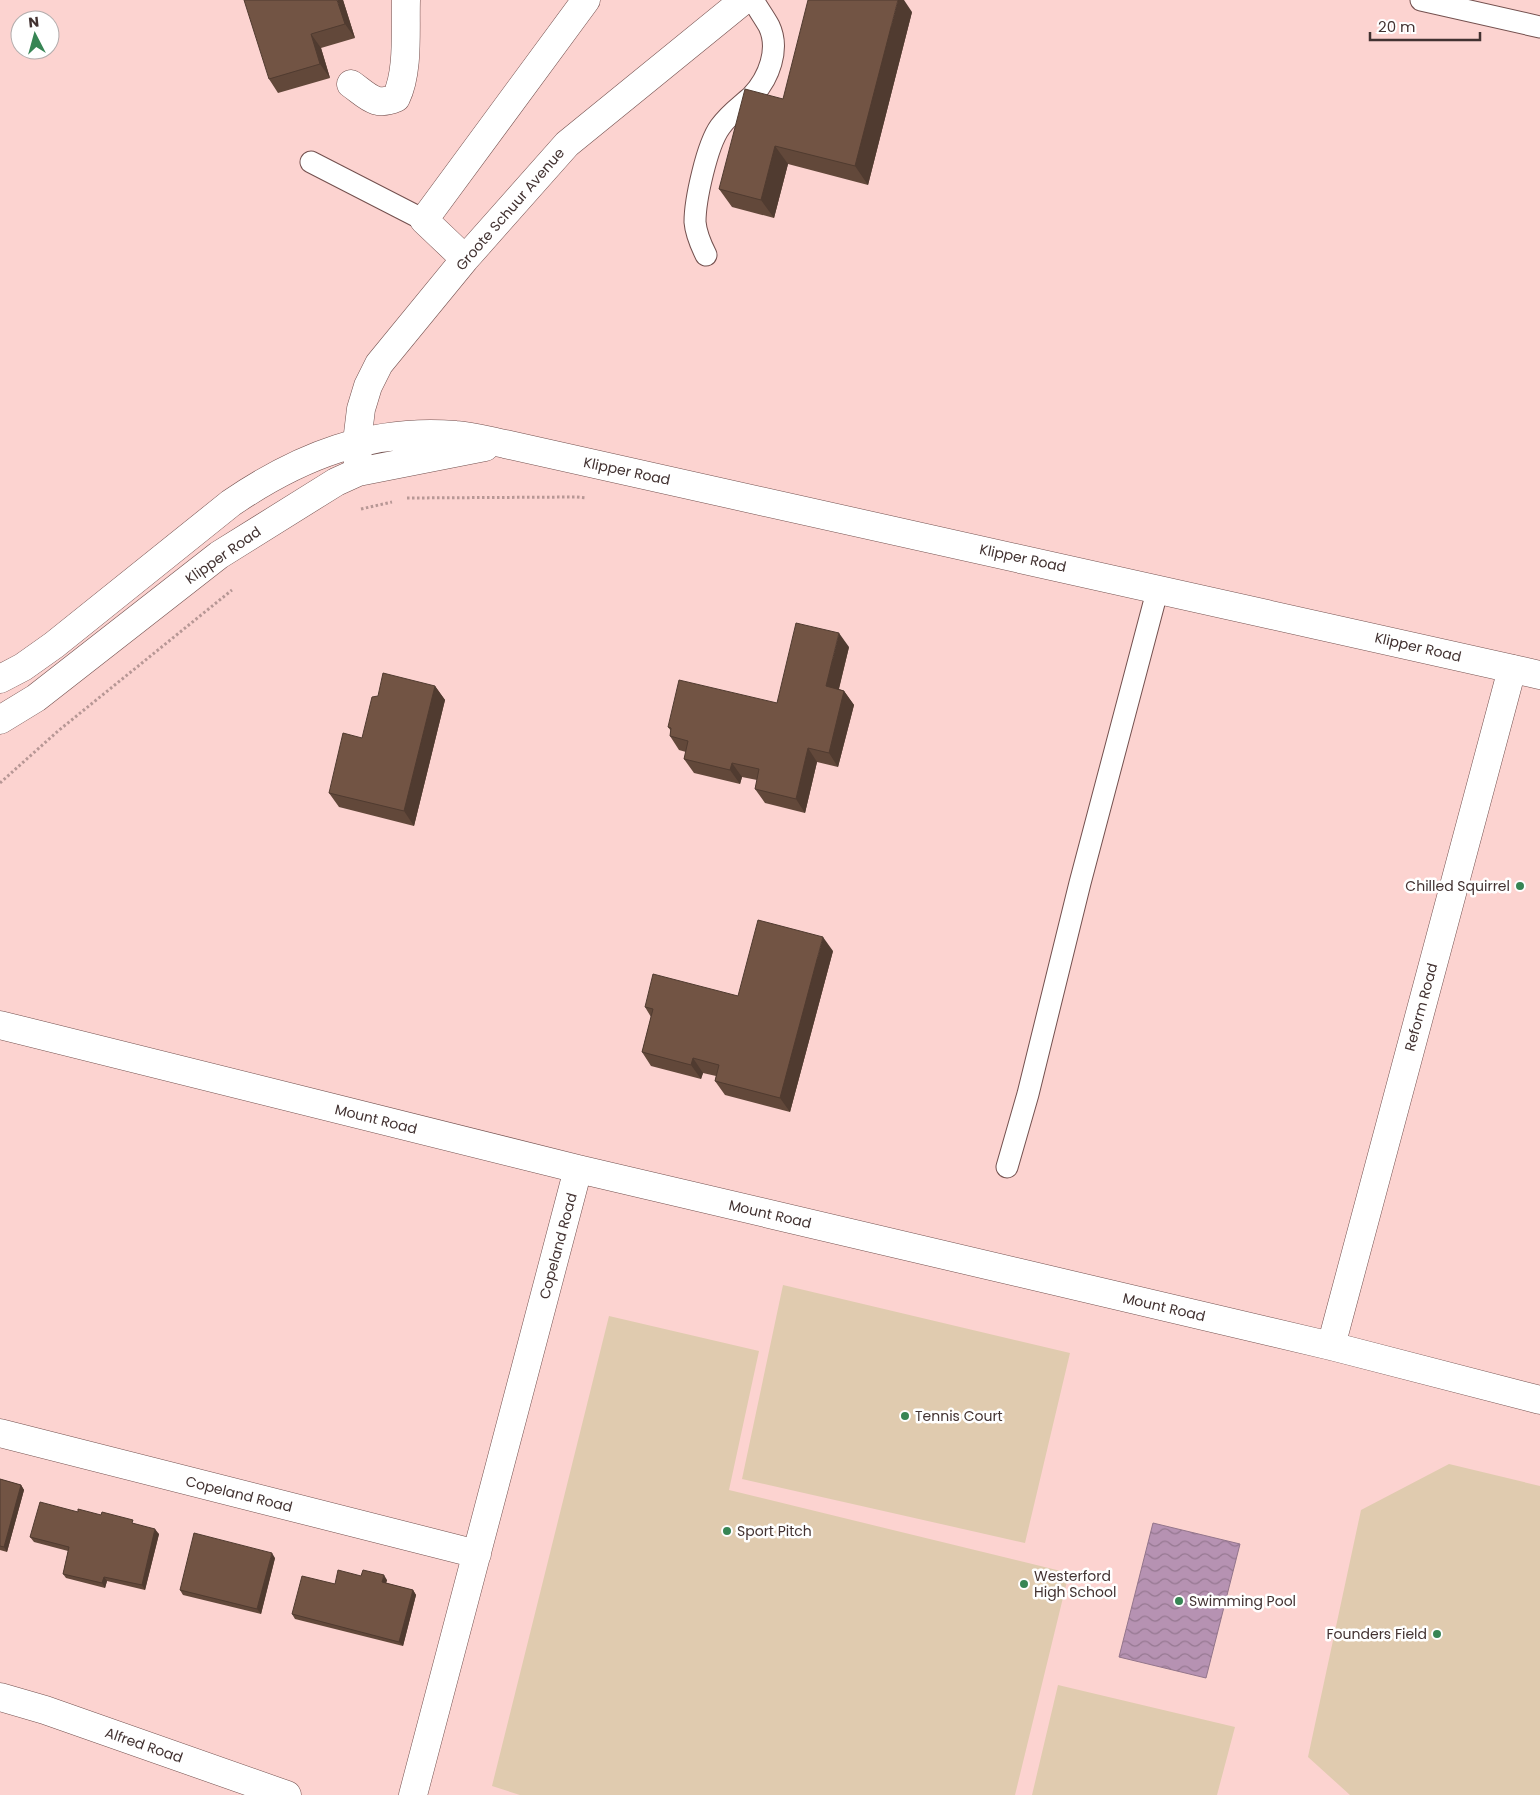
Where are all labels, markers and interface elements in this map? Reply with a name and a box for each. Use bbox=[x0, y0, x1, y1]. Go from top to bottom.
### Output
north arrow bbox=[10, 10, 60, 60]
scale bar bbox=[1370, 10, 1480, 42]
text: N bbox=[27, 12, 40, 33]
text: 20 m bbox=[1378, 16, 1416, 37]
street label: Groote Schuur Avenue bbox=[451, 143, 569, 275]
street label: Klipper Road bbox=[582, 452, 672, 490]
street label: Klipper Road bbox=[181, 521, 265, 589]
street label: Klipper Road bbox=[978, 539, 1068, 577]
street label: Klipper Road bbox=[1373, 627, 1463, 667]
place label: Chilled Squirrel bbox=[1405, 876, 1510, 896]
marker: Chilled Squirrel bbox=[1514, 880, 1526, 892]
street label: Reform Road bbox=[1400, 961, 1442, 1053]
street label: Mount Road bbox=[333, 1099, 419, 1139]
street label: Copeland Road bbox=[534, 1191, 582, 1301]
street label: Mount Road bbox=[727, 1195, 813, 1233]
street label: Mount Road bbox=[1121, 1288, 1207, 1326]
place label: Tennis Court bbox=[915, 1406, 1003, 1426]
marker: Tennis Court bbox=[899, 1410, 911, 1422]
street label: Copeland Road bbox=[184, 1471, 294, 1517]
place label: Sport Pitch bbox=[737, 1521, 812, 1541]
marker: Sport Pitch bbox=[721, 1525, 733, 1537]
place label: Westerford High School bbox=[1034, 1566, 1116, 1602]
marker: Westerford High School bbox=[1018, 1578, 1030, 1590]
place label: Swimming Pool bbox=[1189, 1591, 1296, 1611]
marker: Swimming Pool bbox=[1173, 1595, 1185, 1607]
place label: Founders Field bbox=[1327, 1624, 1427, 1644]
marker: Founders Field bbox=[1431, 1628, 1443, 1640]
street label: Alfred Road bbox=[102, 1722, 186, 1768]

